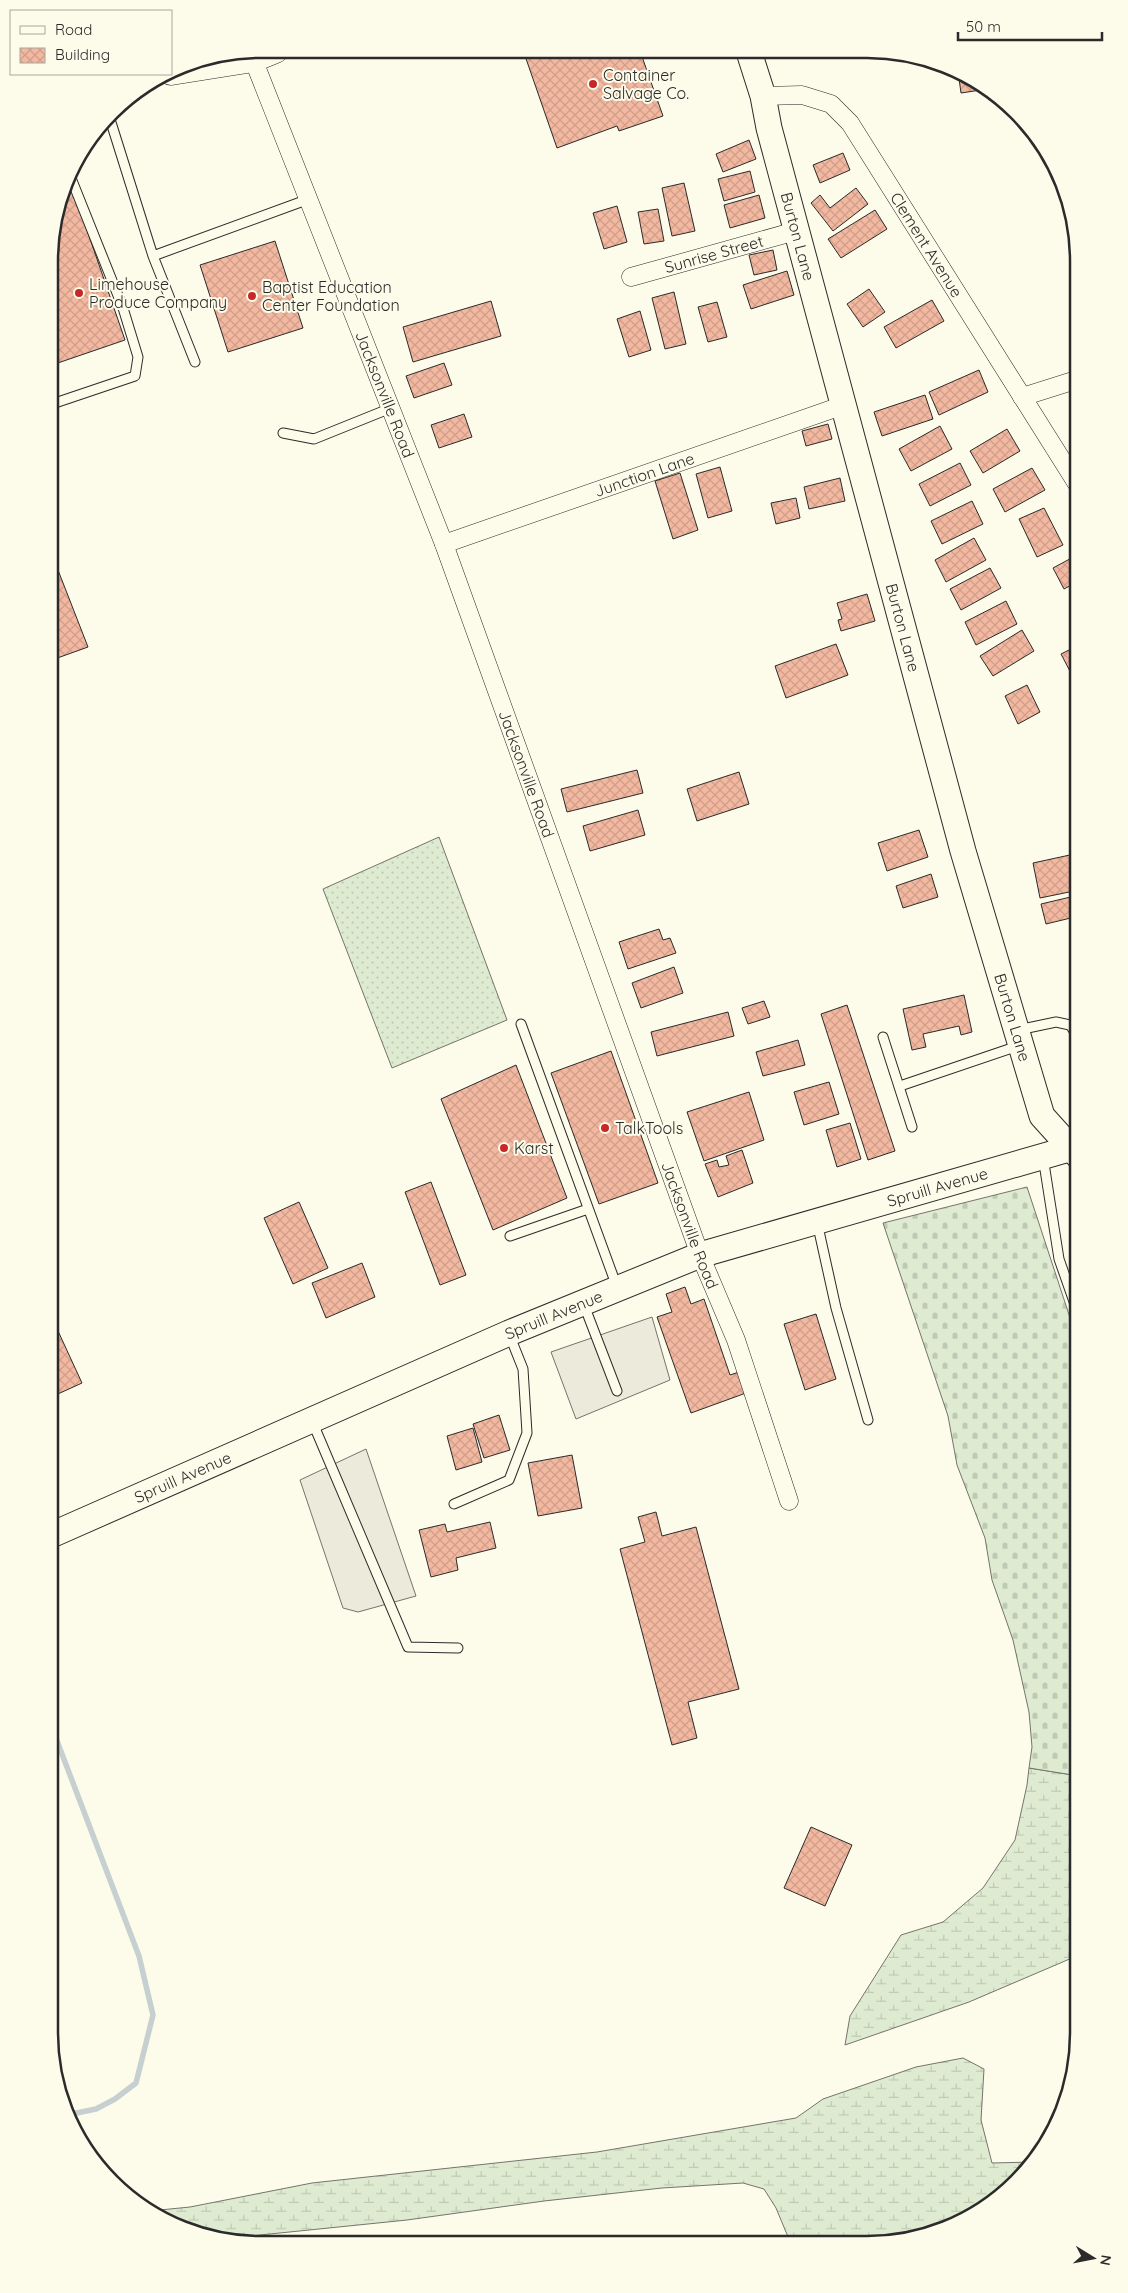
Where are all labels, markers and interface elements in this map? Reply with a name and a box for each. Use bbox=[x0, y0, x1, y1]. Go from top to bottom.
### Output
legend bbox=[10, 10, 172, 75]
scale bar bbox=[958, 10, 1102, 42]
text: 50 m bbox=[966, 17, 1001, 36]
text: Road bbox=[55, 20, 92, 39]
text: Building bbox=[55, 45, 110, 64]
place label: Container Salvage Co. bbox=[603, 65, 689, 103]
marker: Container Salvage Co. bbox=[587, 78, 599, 90]
street label: Clement Avenue bbox=[886, 188, 967, 301]
street label: Burton Lane bbox=[777, 190, 820, 283]
street label: Sunrise Street bbox=[662, 231, 766, 277]
place label: Limehouse Produce Company bbox=[89, 274, 227, 312]
place label: Baptist Education Center Foundation bbox=[262, 277, 400, 315]
marker: Limehouse Produce Company bbox=[73, 287, 85, 299]
marker: Baptist Education Center Foundation bbox=[246, 290, 258, 302]
street label: Jacksonville Road bbox=[351, 328, 419, 461]
street label: Junction Lane bbox=[592, 448, 697, 501]
street label: Burton Lane bbox=[882, 581, 924, 674]
street label: Jacksonville Road bbox=[495, 707, 559, 840]
street label: Burton Lane bbox=[990, 971, 1035, 1064]
place label: TalkTools bbox=[615, 1118, 683, 1138]
marker: TalkTools bbox=[599, 1122, 611, 1134]
place label: Karst bbox=[514, 1138, 554, 1158]
marker: Karst bbox=[498, 1142, 510, 1154]
street label: Jacksonville Road bbox=[657, 1159, 723, 1292]
street label: Spruill Avenue bbox=[885, 1163, 990, 1211]
street label: Spruill Avenue bbox=[502, 1286, 606, 1344]
street label: Spruill Avenue bbox=[131, 1447, 234, 1507]
north arrow bbox=[1068, 2233, 1118, 2283]
text: N bbox=[1096, 2254, 1116, 2267]

